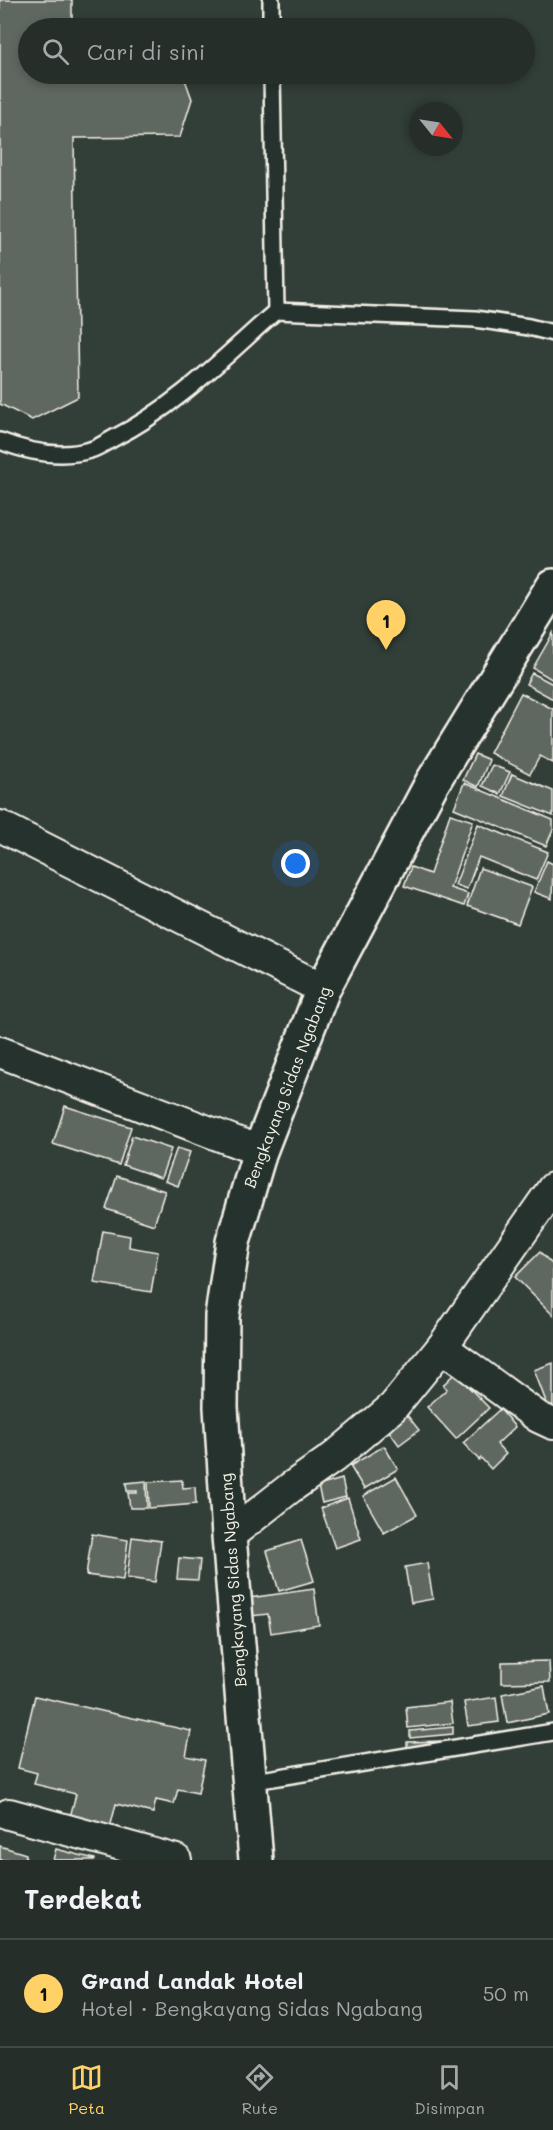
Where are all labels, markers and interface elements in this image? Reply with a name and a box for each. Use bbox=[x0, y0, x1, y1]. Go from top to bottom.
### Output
search box bbox=[18, 18, 535, 84]
icon: search bbox=[39, 35, 72, 68]
text: Cari di sini bbox=[87, 37, 205, 66]
north arrow bbox=[409, 102, 463, 156]
pin: 1 bbox=[366, 600, 406, 650]
your location bbox=[281, 849, 310, 878]
street label: Bengkayang Sidas Ngabang bbox=[238, 983, 335, 1191]
street label: Bengkayang Sidas Ngabang bbox=[215, 1472, 250, 1688]
text: Terdekat bbox=[24, 1882, 142, 1916]
text: Grand Landak Hotel bbox=[81, 1966, 303, 1995]
text: 1 bbox=[39, 1980, 48, 2006]
text: 50 m bbox=[483, 1980, 529, 2006]
text: Hotel · Bengkayang Sidas Ngabang bbox=[81, 1995, 423, 2021]
tab: Peta bbox=[68, 2061, 105, 2118]
tab: Rute bbox=[242, 2061, 278, 2118]
tab: Disimpan bbox=[415, 2061, 485, 2118]

